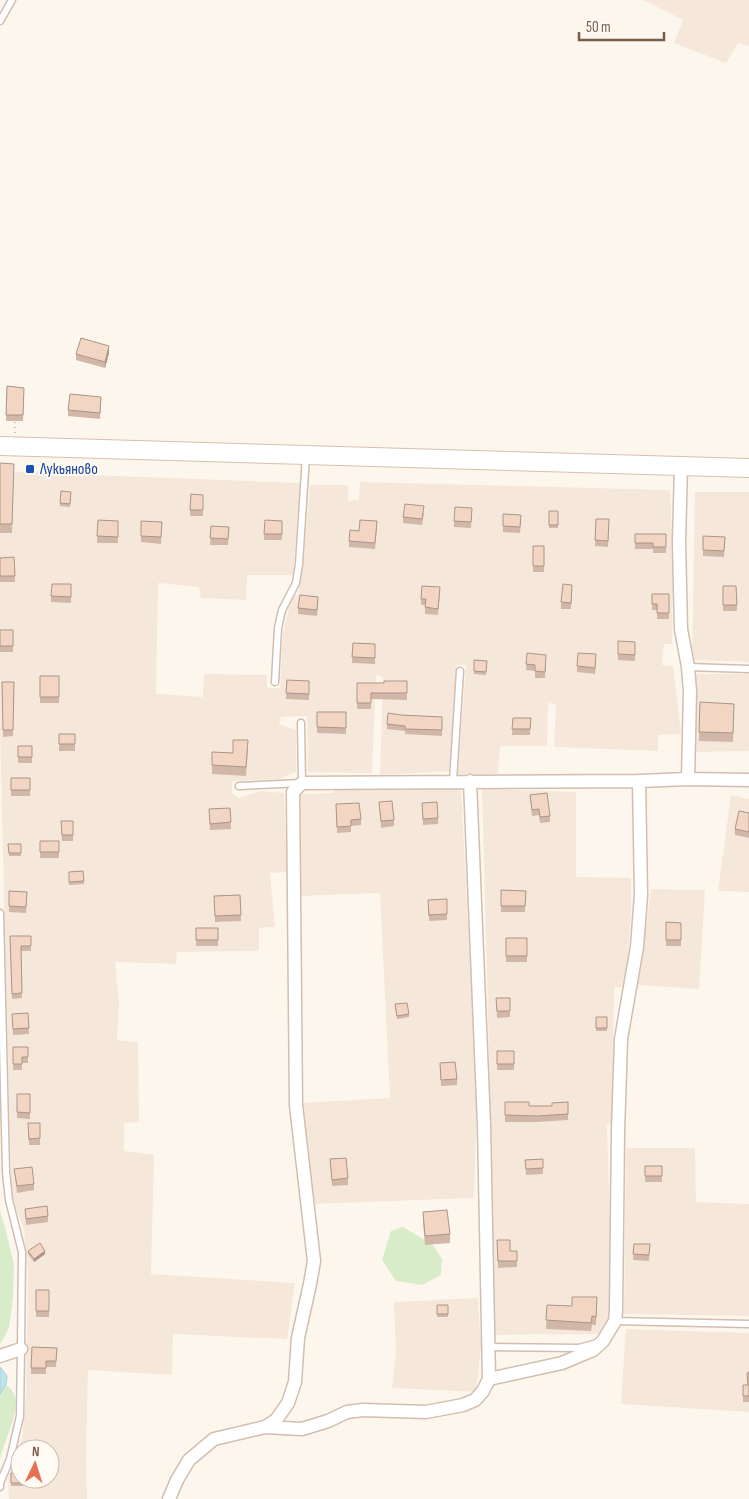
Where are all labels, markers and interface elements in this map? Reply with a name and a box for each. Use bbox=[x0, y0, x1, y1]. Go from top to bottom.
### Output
scale bar bbox=[579, 10, 664, 42]
text: 50 m bbox=[586, 18, 611, 37]
place label: Лукьяново bbox=[39, 460, 98, 479]
marker: Лукьяново bbox=[24, 463, 36, 475]
north arrow bbox=[10, 1439, 60, 1489]
text: N bbox=[32, 1443, 40, 1460]

